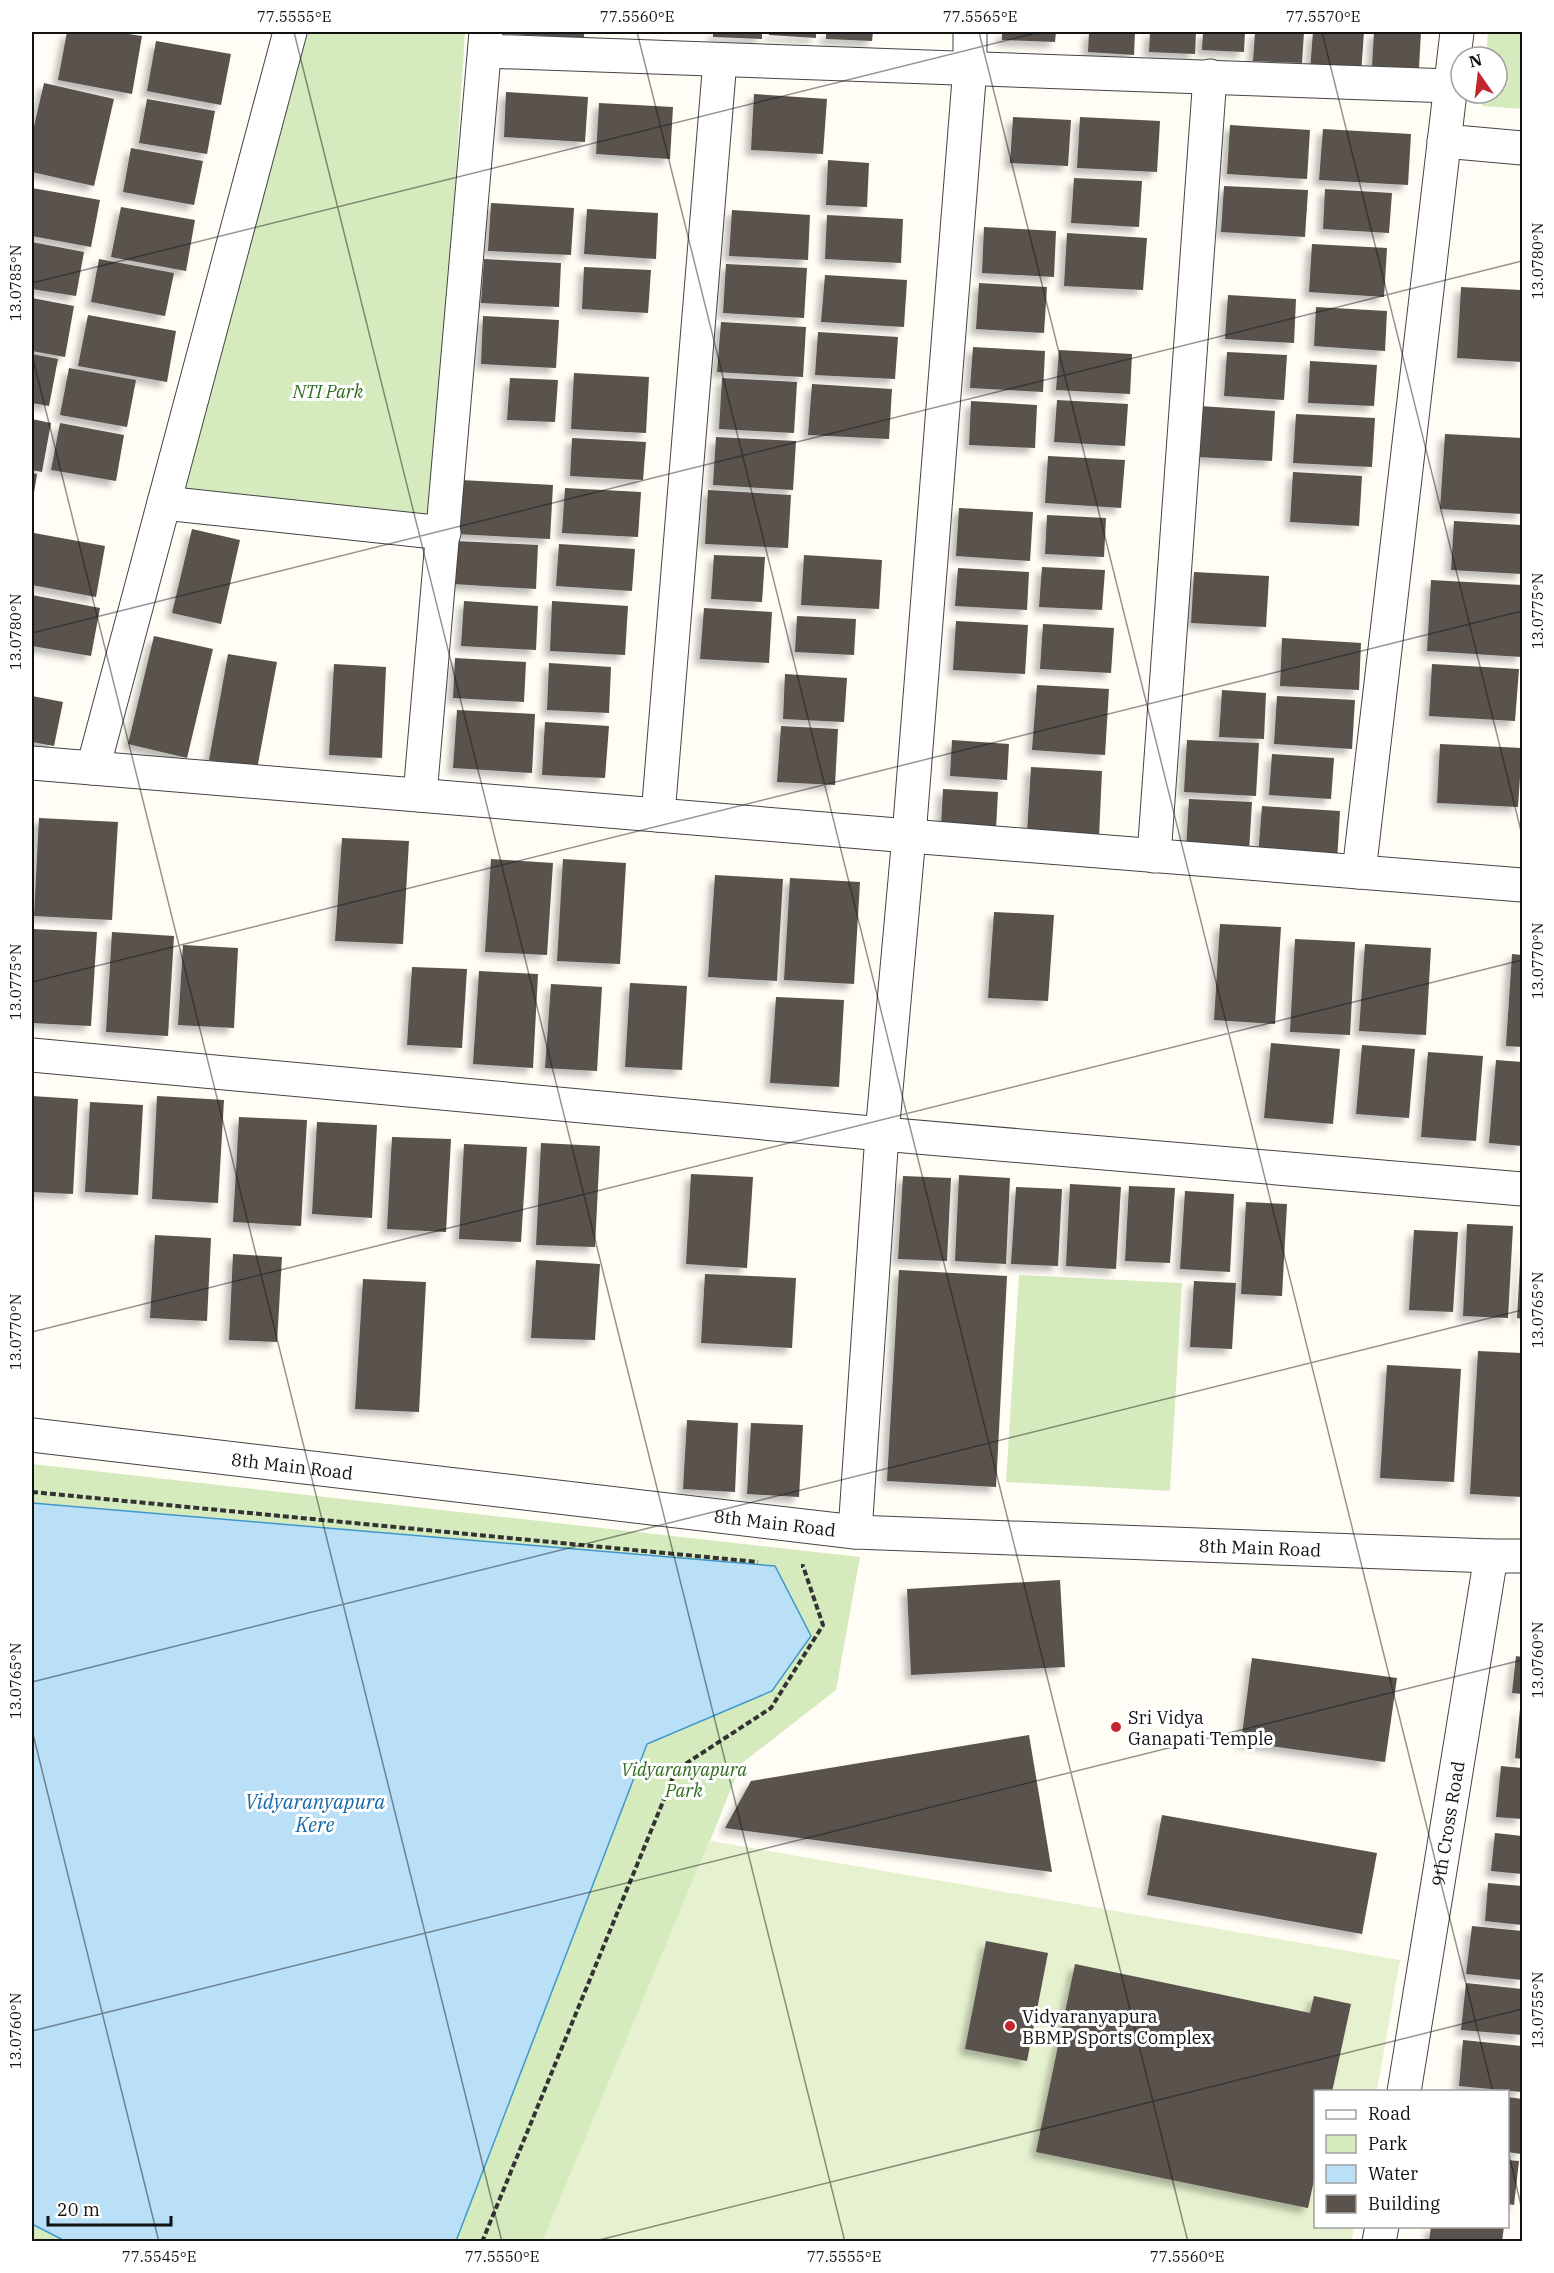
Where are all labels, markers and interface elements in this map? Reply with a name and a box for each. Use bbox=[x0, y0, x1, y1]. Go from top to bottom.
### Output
text: 77.5555°E bbox=[257, 7, 331, 26]
text: 77.5560°E bbox=[600, 7, 674, 26]
text: 77.5565°E bbox=[943, 7, 1017, 26]
text: 77.5570°E bbox=[1286, 7, 1360, 26]
north arrow bbox=[1449, 45, 1509, 105]
text: N bbox=[1467, 49, 1484, 72]
text: 13.0780°N bbox=[1528, 223, 1547, 299]
text: 13.0785°N bbox=[6, 245, 25, 321]
park label: NTI Park bbox=[292, 380, 364, 403]
text: 13.0775°N bbox=[1528, 573, 1547, 649]
text: 13.0780°N bbox=[6, 594, 25, 670]
text: 13.0770°N bbox=[1528, 923, 1547, 999]
text: 13.0775°N bbox=[6, 944, 25, 1020]
text: 13.0765°N bbox=[1528, 1272, 1547, 1348]
text: 13.0770°N bbox=[6, 1294, 25, 1370]
street label: 8th Main Road bbox=[230, 1447, 354, 1484]
street label: 8th Main Road bbox=[713, 1504, 837, 1541]
street label: 8th Main Road bbox=[1198, 1533, 1322, 1561]
text: 13.0760°N bbox=[1528, 1622, 1547, 1698]
text: 13.0765°N bbox=[6, 1643, 25, 1719]
place label: Sri Vidya Ganapati Temple bbox=[1128, 1706, 1273, 1750]
marker: Sri Vidya Ganapati Temple bbox=[1109, 1720, 1123, 1734]
park label: Vidyaranyapura Park bbox=[621, 1758, 747, 1802]
street label: 9th Cross Road bbox=[1426, 1759, 1469, 1888]
water label: Vidyaranyapura Kere bbox=[245, 1788, 385, 1838]
text: 13.0755°N bbox=[1528, 1972, 1547, 2048]
text: 13.0760°N bbox=[6, 1993, 25, 2069]
place label: Vidyaranyapura BBMP Sports Complex bbox=[1022, 2005, 1211, 2049]
marker: Vidyaranyapura BBMP Sports Complex bbox=[1003, 2019, 1017, 2033]
legend bbox=[1314, 2090, 1509, 2228]
text: Road bbox=[1368, 2102, 1411, 2125]
text: Park bbox=[1368, 2132, 1408, 2155]
text: Water bbox=[1368, 2162, 1418, 2185]
scale bar bbox=[48, 2189, 171, 2227]
text: Building bbox=[1368, 2192, 1440, 2215]
text: 20 m bbox=[57, 2198, 100, 2221]
text: 77.5545°E bbox=[122, 2247, 196, 2266]
text: 77.5550°E bbox=[465, 2247, 539, 2266]
text: 77.5555°E bbox=[807, 2247, 881, 2266]
text: 77.5560°E bbox=[1150, 2247, 1224, 2266]

